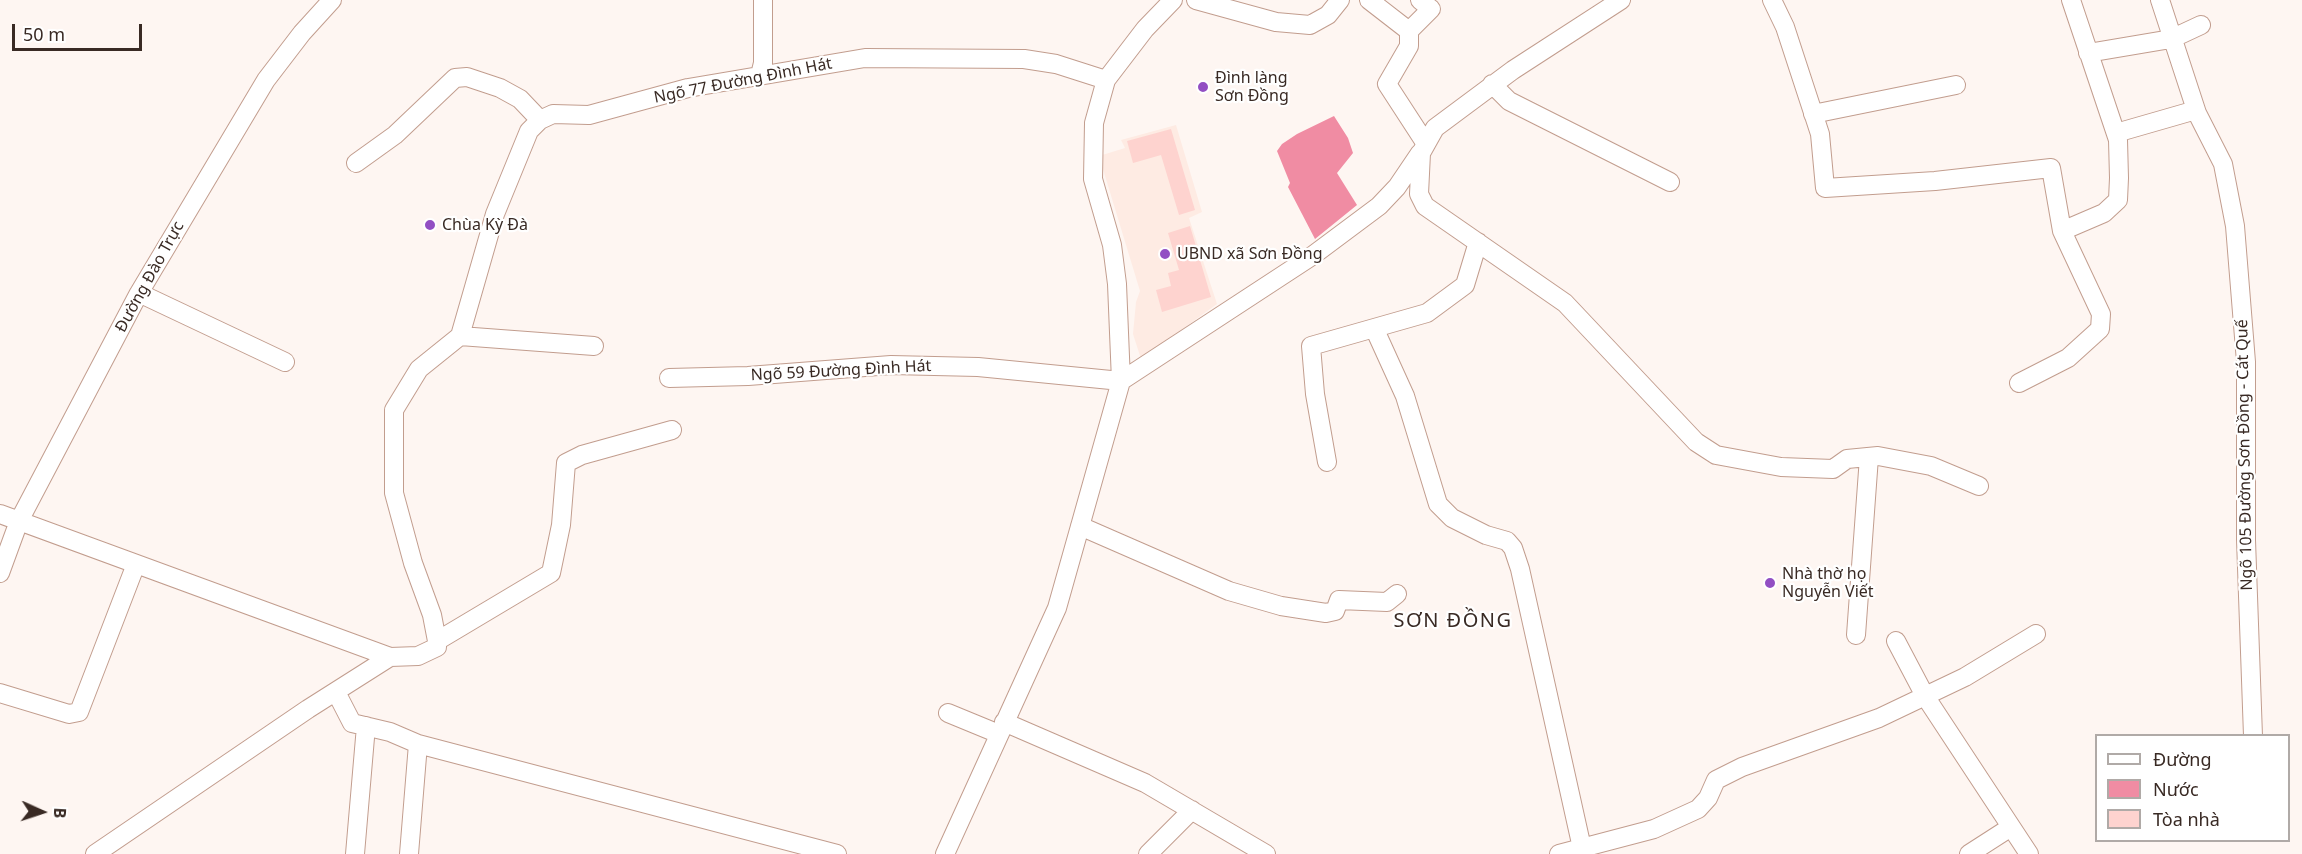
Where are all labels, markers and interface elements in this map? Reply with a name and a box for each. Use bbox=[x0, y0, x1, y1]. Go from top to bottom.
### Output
scale bar bbox=[15, 12, 146, 50]
text: 50 m bbox=[23, 22, 65, 46]
street label: Ngõ 77 Đường Đình Hát bbox=[652, 54, 834, 108]
place label: Đình làng Sơn Đồng bbox=[1215, 68, 1289, 106]
marker: Đình làng Sơn Đồng bbox=[1196, 80, 1210, 94]
place label: Chùa Kỳ Đà bbox=[442, 215, 528, 235]
street label: Đường Đào Trực bbox=[112, 218, 188, 336]
marker: Chùa Kỳ Đà bbox=[423, 218, 437, 232]
place label: UBND xã Sơn Đồng bbox=[1177, 244, 1322, 264]
marker: UBND xã Sơn Đồng bbox=[1158, 247, 1172, 261]
street label: Ngõ 105 Đường Sơn Đồng - Cát Quế bbox=[2233, 319, 2257, 591]
street label: Ngõ 59 Đường Đình Hát bbox=[750, 357, 932, 385]
place label: Nhà thờ họ Nguyễn Viết bbox=[1782, 564, 1874, 602]
marker: Nhà thờ họ Nguyễn Viết bbox=[1763, 576, 1777, 590]
district label: SƠN ĐỒNG bbox=[1393, 609, 1513, 633]
legend bbox=[2095, 734, 2290, 842]
text: Đường bbox=[2153, 747, 2212, 771]
text: Nước bbox=[2153, 777, 2199, 801]
north arrow bbox=[12, 782, 72, 842]
text: B bbox=[49, 807, 71, 819]
text: Tòa nhà bbox=[2153, 807, 2220, 831]

